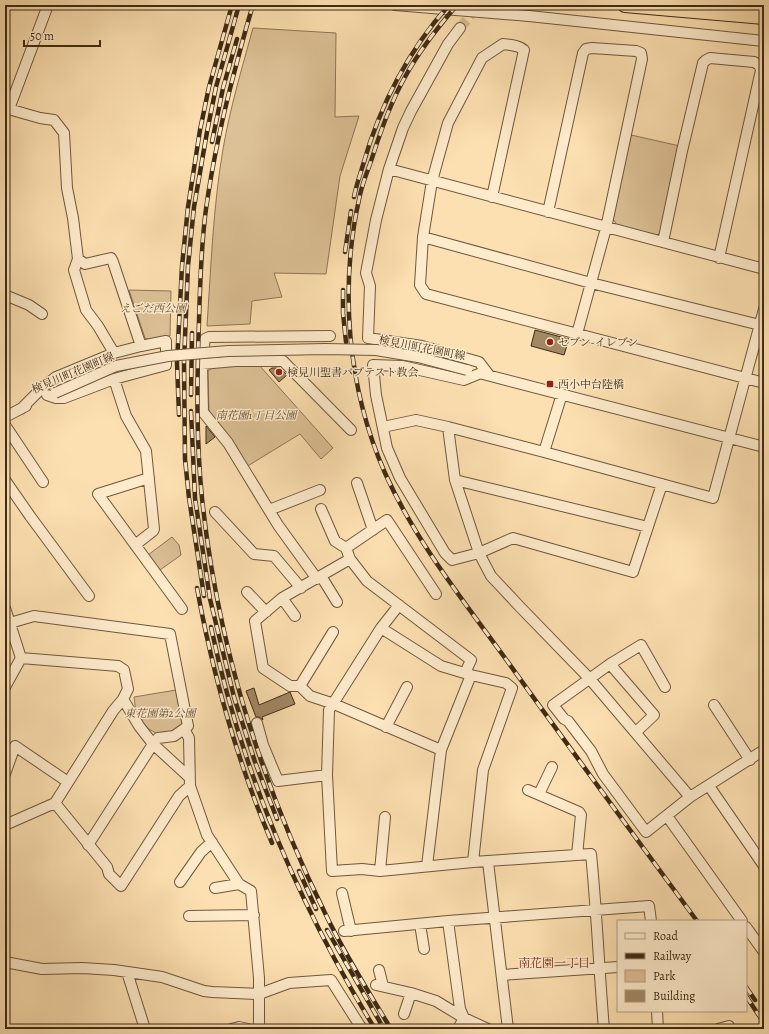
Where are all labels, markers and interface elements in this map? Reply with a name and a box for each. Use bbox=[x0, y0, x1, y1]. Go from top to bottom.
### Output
scale bar bbox=[24, 22, 100, 48]
text: 50 m bbox=[30, 28, 54, 44]
park label: えごだ西公園 bbox=[120, 301, 188, 316]
street label: 検見川町花園町線 bbox=[377, 332, 467, 364]
place label: セブン-イレブン bbox=[558, 335, 638, 350]
marker: セブン-イレブン bbox=[545, 337, 555, 347]
street label: 検見川町花園町線 bbox=[30, 349, 116, 397]
place label: 検見川聖書バプテスト教会 bbox=[287, 365, 419, 380]
marker: 検見川聖書バプテスト教会 bbox=[274, 367, 284, 377]
place label: 西小中台陸橋 bbox=[558, 377, 624, 392]
marker: 西小中台陸橋 bbox=[545, 379, 555, 389]
park label: 南花園1丁目公園 bbox=[216, 408, 298, 423]
park label: 東花園第2公園 bbox=[124, 706, 198, 721]
legend bbox=[617, 920, 747, 1012]
text: Road bbox=[653, 928, 679, 944]
text: Railway bbox=[653, 948, 692, 964]
district label: 南花園一丁目 bbox=[518, 955, 590, 971]
text: Park bbox=[653, 968, 676, 984]
text: Building bbox=[653, 988, 695, 1004]

